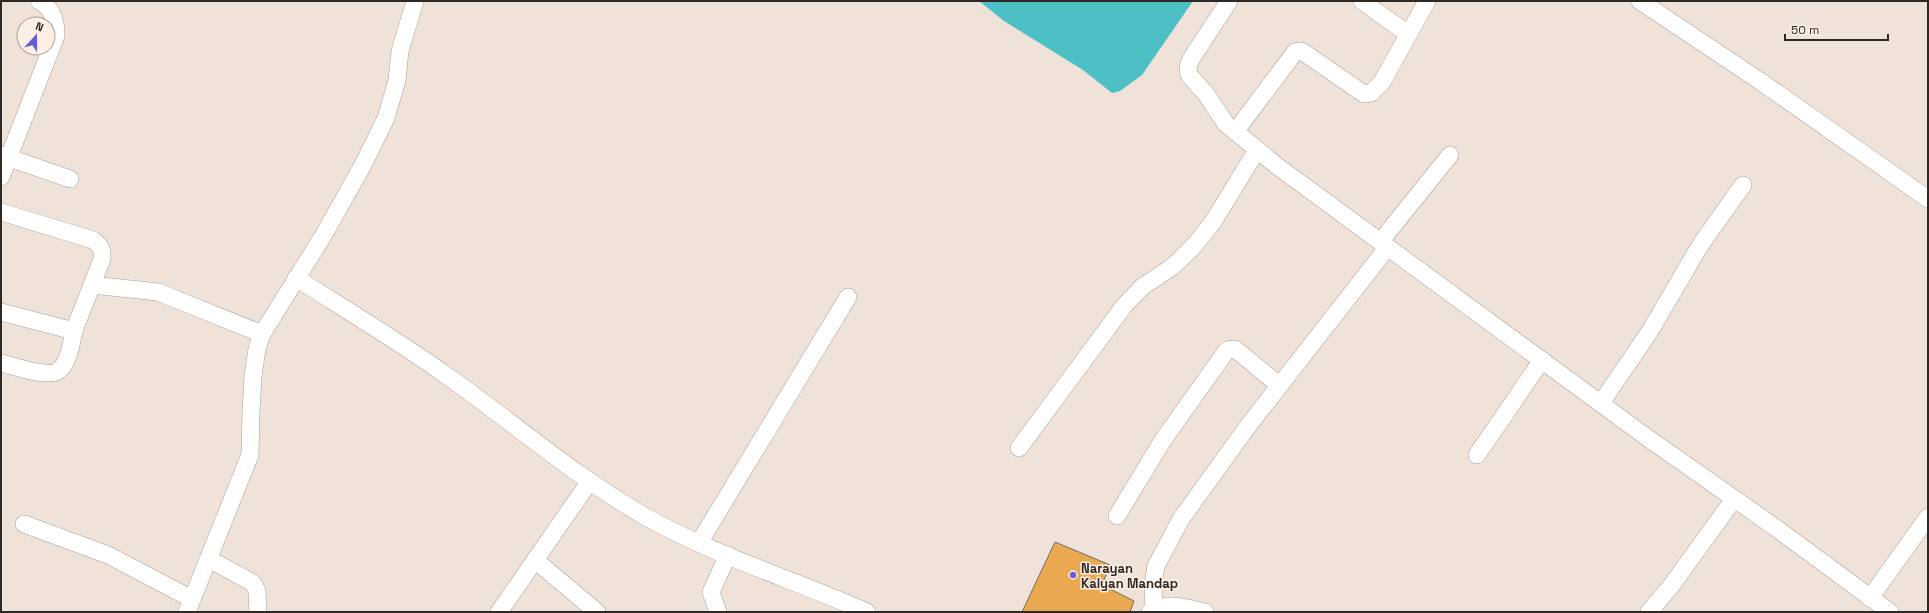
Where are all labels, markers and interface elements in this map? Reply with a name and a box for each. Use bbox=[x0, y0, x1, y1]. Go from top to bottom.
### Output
north arrow bbox=[16, 16, 56, 56]
scale bar bbox=[1785, 16, 1888, 42]
text: N bbox=[34, 19, 46, 35]
text: 50 m bbox=[1791, 22, 1819, 38]
place label: Narayan Kalyan Mandap bbox=[1081, 560, 1178, 592]
marker: Narayan Kalyan Mandap bbox=[1068, 570, 1078, 580]

